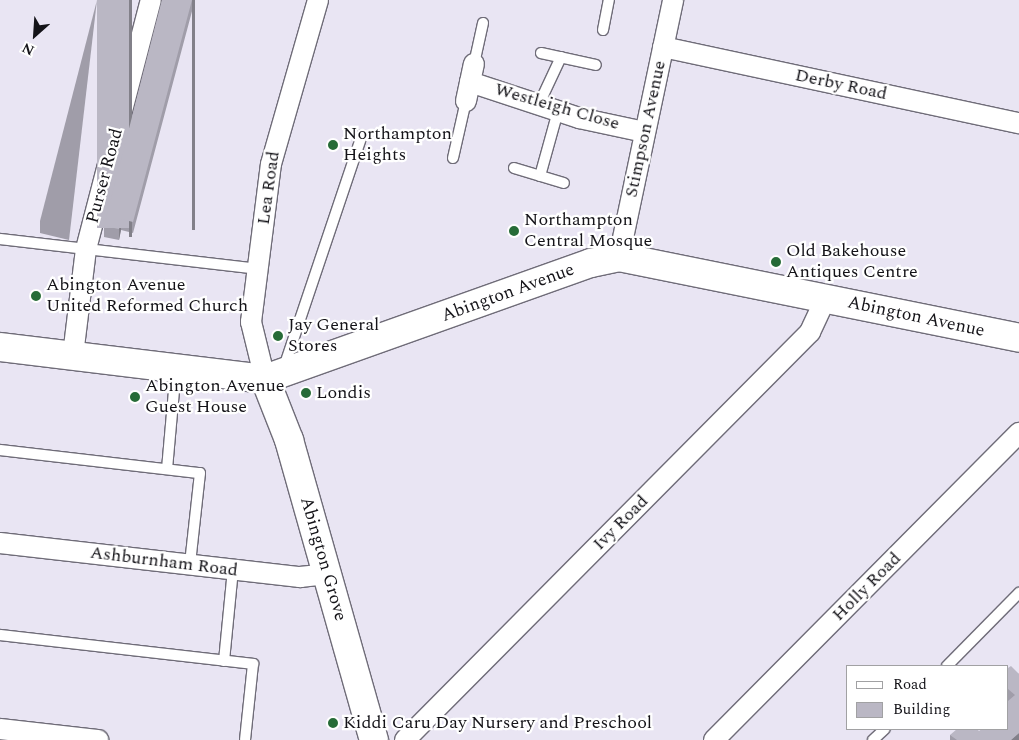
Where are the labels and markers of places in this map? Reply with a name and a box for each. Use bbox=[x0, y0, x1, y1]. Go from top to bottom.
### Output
place label: Northampton Heights bbox=[343, 124, 452, 166]
marker: Northampton Heights bbox=[327, 139, 339, 151]
place label: Northampton Central Mosque bbox=[524, 210, 652, 252]
marker: Northampton Central Mosque bbox=[508, 225, 520, 237]
place label: Old Bakehouse Antiques Centre bbox=[786, 241, 918, 284]
marker: Old Bakehouse Antiques Centre bbox=[770, 256, 782, 268]
place label: Abington Avenue United Reformed Church bbox=[46, 275, 248, 318]
marker: Abington Avenue United Reformed Church bbox=[30, 290, 42, 302]
place label: Jay General Stores bbox=[288, 315, 379, 358]
marker: Jay General Stores bbox=[272, 330, 284, 342]
place label: Abington Avenue Guest House bbox=[145, 376, 285, 418]
place label: Londis bbox=[316, 382, 371, 404]
marker: Londis bbox=[300, 387, 312, 399]
marker: Abington Avenue Guest House bbox=[129, 391, 141, 403]
place label: Kiddi Caru Day Nursery and Preschool bbox=[343, 712, 652, 734]
marker: Kiddi Caru Day Nursery and Preschool bbox=[327, 717, 339, 729]

